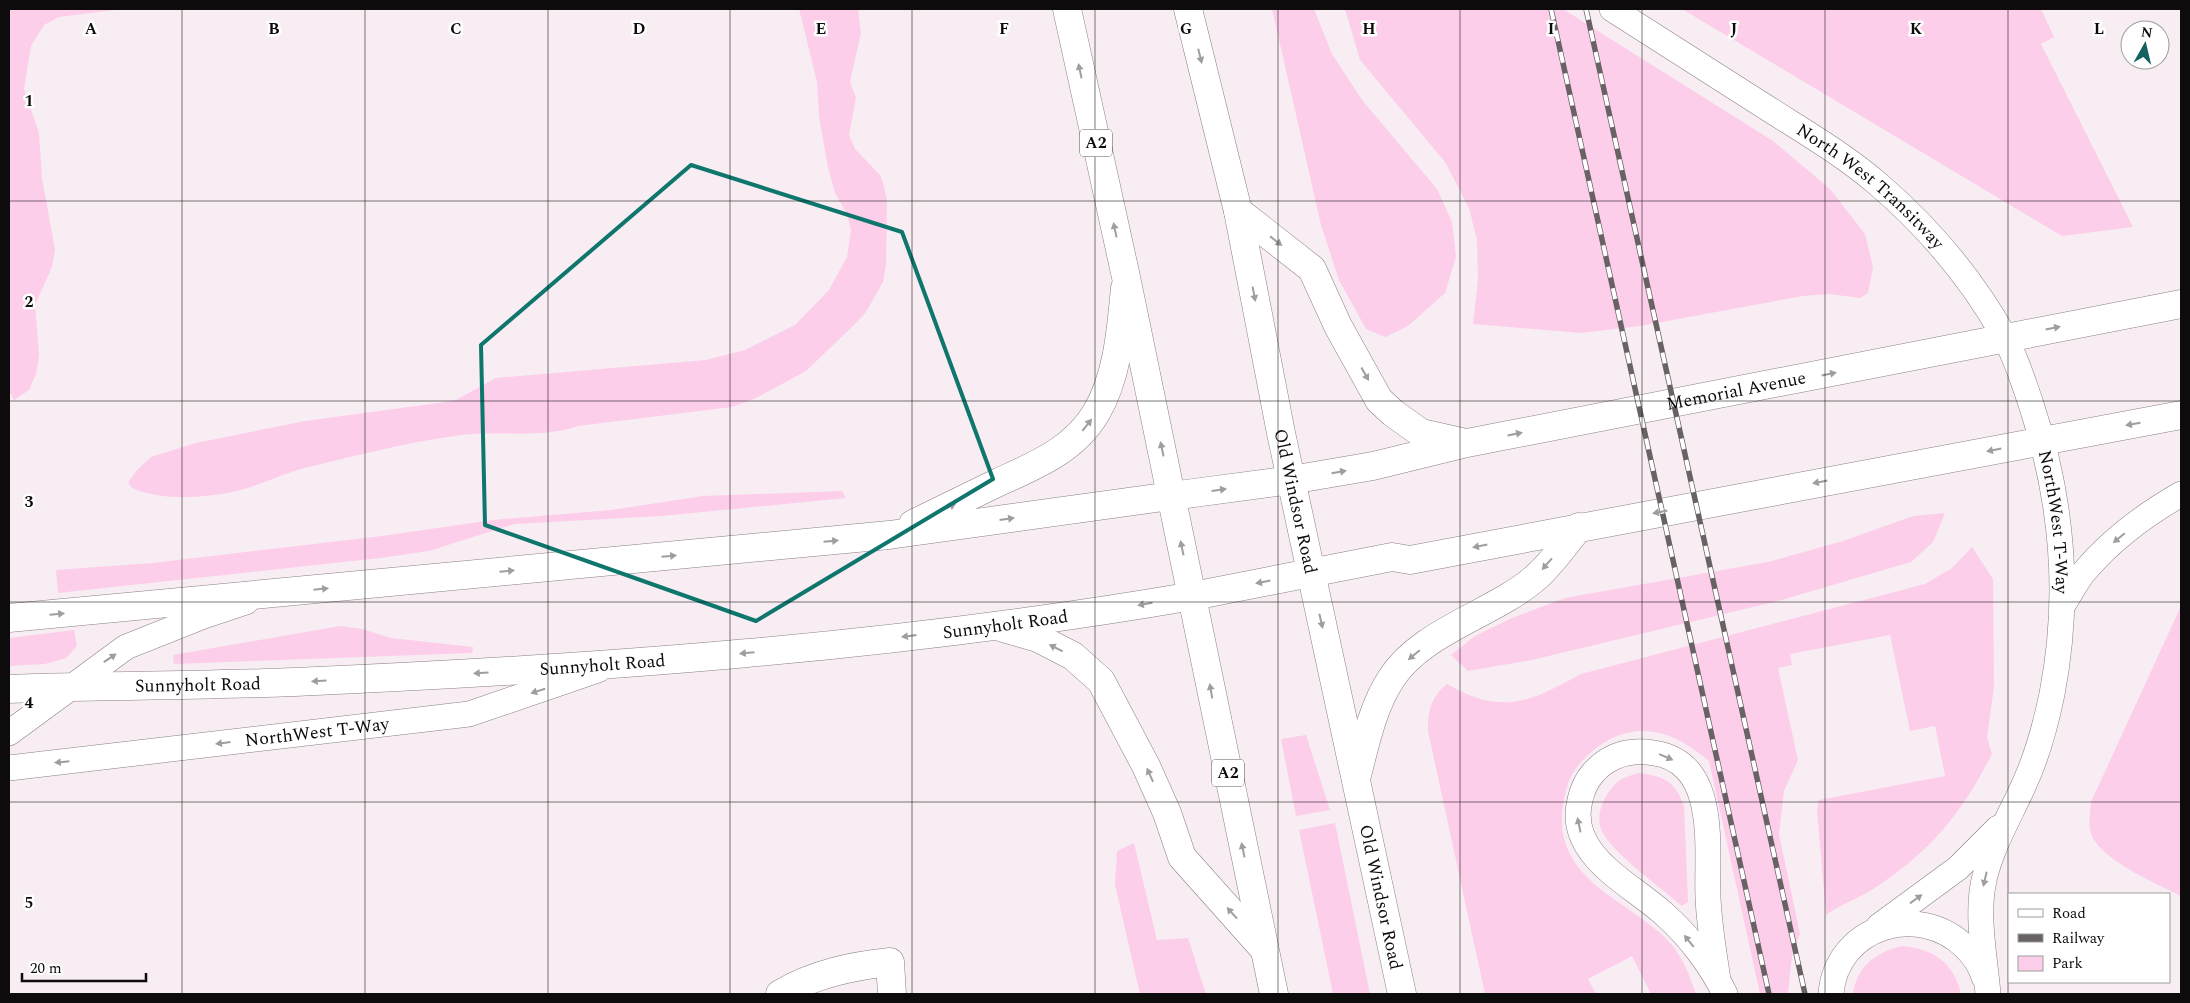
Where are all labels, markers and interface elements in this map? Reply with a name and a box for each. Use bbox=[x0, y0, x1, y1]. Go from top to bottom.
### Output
text: A bbox=[85, 17, 98, 41]
text: B bbox=[268, 17, 280, 41]
text: C bbox=[450, 17, 462, 41]
text: D bbox=[633, 17, 646, 41]
text: E bbox=[816, 17, 826, 41]
text: F bbox=[999, 17, 1009, 41]
text: G bbox=[1180, 17, 1192, 41]
text: H bbox=[1362, 17, 1376, 41]
text: I bbox=[1548, 17, 1554, 41]
text: J bbox=[1731, 17, 1738, 41]
text: K bbox=[1910, 17, 1923, 41]
text: L bbox=[2094, 17, 2104, 41]
north arrow bbox=[2120, 20, 2170, 70]
text: N bbox=[2140, 21, 2154, 44]
one-way arrow bbox=[1196, 49, 1204, 64]
one-way arrow bbox=[1076, 63, 1084, 78]
text: 1 bbox=[25, 89, 33, 113]
street label: North West Transitway bbox=[1791, 116, 1952, 256]
road number: A2 bbox=[1080, 130, 1112, 156]
one-way arrow bbox=[1111, 222, 1119, 237]
one-way arrow bbox=[1270, 236, 1283, 247]
one-way arrow bbox=[1251, 286, 1259, 302]
text: 2 bbox=[25, 290, 34, 314]
one-way arrow bbox=[2045, 324, 2061, 332]
street label: Memorial Avenue bbox=[1664, 364, 1808, 417]
one-way arrow bbox=[1360, 367, 1369, 381]
one-way arrow bbox=[1822, 370, 1837, 378]
one-way arrow bbox=[1081, 419, 1092, 432]
one-way arrow bbox=[2125, 420, 2141, 428]
street label: Old Windsor Road bbox=[1267, 426, 1324, 576]
one-way arrow bbox=[1507, 430, 1522, 438]
one-way arrow bbox=[1157, 440, 1165, 456]
one-way arrow bbox=[1985, 446, 2001, 454]
street label: NorthWest T-Way bbox=[2031, 447, 2075, 595]
one-way arrow bbox=[1332, 467, 1348, 475]
one-way arrow bbox=[1812, 479, 1828, 487]
one-way arrow bbox=[1212, 486, 1228, 494]
text: 3 bbox=[25, 490, 34, 514]
one-way arrow bbox=[941, 502, 956, 511]
one-way arrow bbox=[1653, 508, 1668, 516]
one-way arrow bbox=[999, 515, 1015, 523]
one-way arrow bbox=[2113, 533, 2126, 544]
one-way arrow bbox=[823, 537, 839, 545]
one-way arrow bbox=[1178, 541, 1186, 556]
one-way arrow bbox=[1471, 543, 1487, 551]
one-way arrow bbox=[661, 552, 677, 560]
one-way arrow bbox=[1541, 558, 1553, 570]
one-way arrow bbox=[500, 567, 516, 575]
one-way arrow bbox=[1254, 579, 1270, 587]
one-way arrow bbox=[313, 585, 329, 593]
one-way arrow bbox=[1136, 601, 1152, 609]
street label: Sunnyholt Road bbox=[941, 602, 1070, 646]
one-way arrow bbox=[50, 609, 66, 617]
one-way arrow bbox=[1317, 613, 1325, 628]
one-way arrow bbox=[901, 632, 917, 640]
one-way arrow bbox=[1049, 644, 1064, 652]
street label: Sunnyholt Road bbox=[539, 647, 666, 682]
one-way arrow bbox=[739, 649, 755, 657]
one-way arrow bbox=[1407, 650, 1420, 661]
one-way arrow bbox=[103, 654, 116, 663]
one-way arrow bbox=[473, 669, 489, 677]
street label: Sunnyholt Road bbox=[135, 670, 261, 699]
one-way arrow bbox=[311, 677, 327, 685]
one-way arrow bbox=[1207, 683, 1215, 698]
one-way arrow bbox=[530, 687, 545, 695]
text: 4 bbox=[25, 691, 34, 715]
street label: NorthWest T-Way bbox=[243, 710, 392, 754]
one-way arrow bbox=[215, 739, 231, 747]
one-way arrow bbox=[1659, 754, 1673, 762]
one-way arrow bbox=[54, 758, 70, 766]
road number: A2 bbox=[1212, 760, 1244, 786]
one-way arrow bbox=[1145, 768, 1153, 782]
one-way arrow bbox=[1575, 817, 1583, 833]
street label: Old Windsor Road bbox=[1352, 822, 1410, 972]
one-way arrow bbox=[1239, 842, 1247, 858]
one-way arrow bbox=[1981, 872, 1989, 887]
text: 5 bbox=[25, 891, 33, 915]
legend bbox=[2008, 893, 2170, 983]
one-way arrow bbox=[1909, 894, 1923, 904]
text: Road bbox=[2052, 902, 2086, 925]
one-way arrow bbox=[1226, 906, 1237, 919]
text: Railway bbox=[2052, 927, 2105, 950]
one-way arrow bbox=[1683, 935, 1695, 947]
scale bar bbox=[22, 950, 146, 982]
text: Park bbox=[2052, 952, 2083, 975]
text: 20 m bbox=[30, 957, 62, 980]

